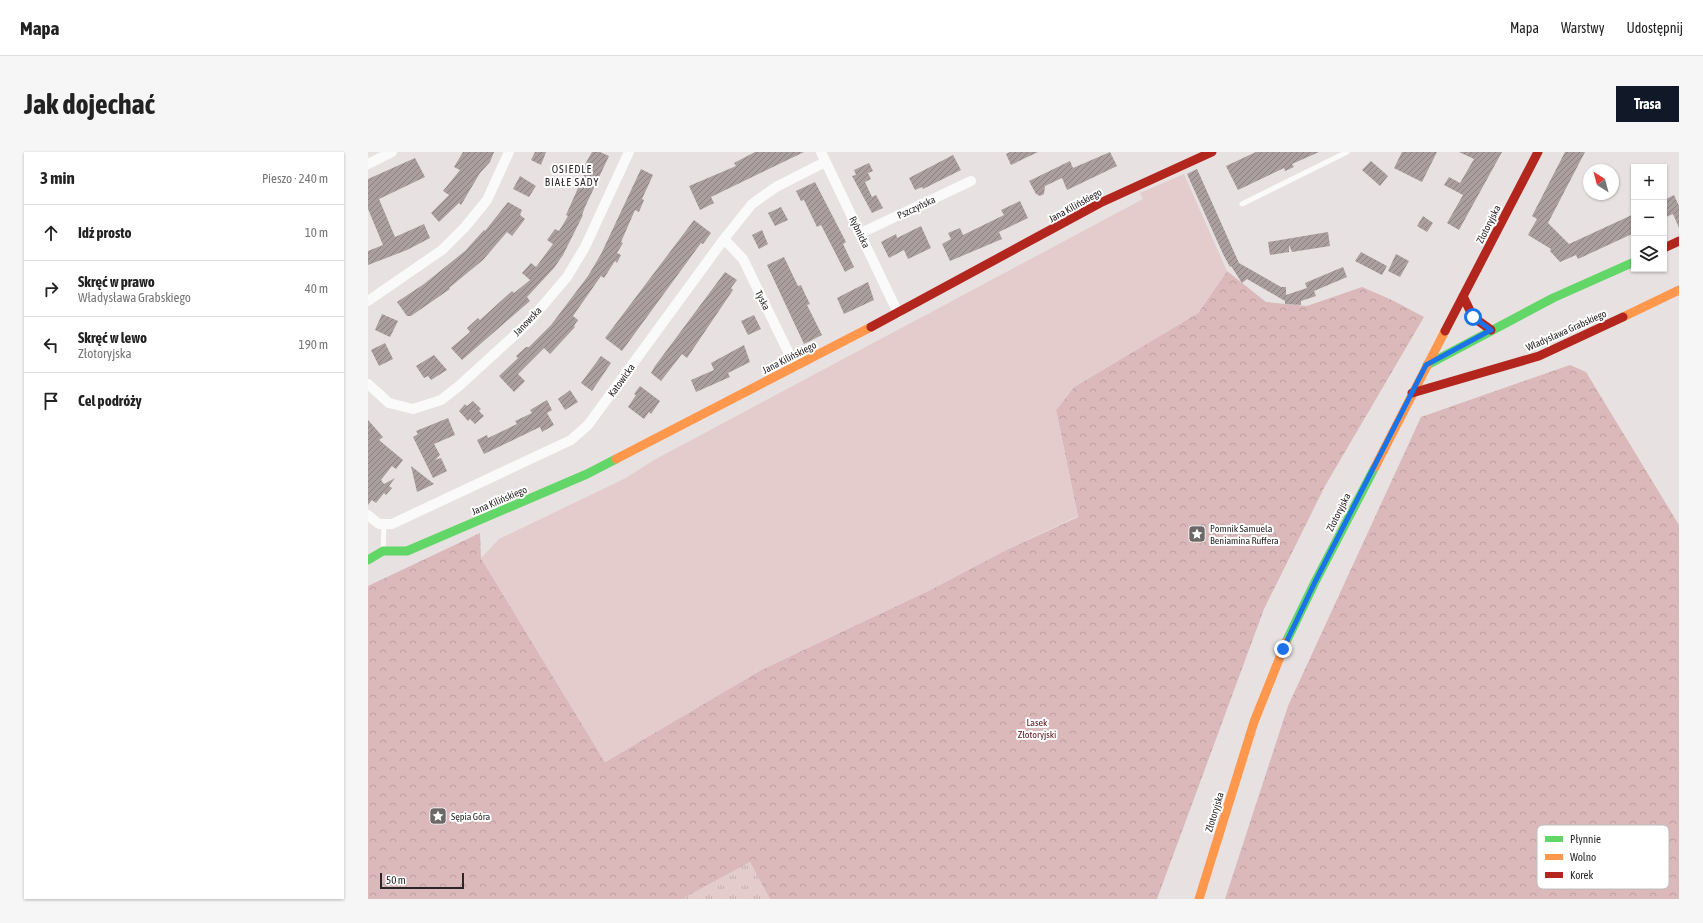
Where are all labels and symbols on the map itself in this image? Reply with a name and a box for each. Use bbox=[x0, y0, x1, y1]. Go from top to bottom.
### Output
district label: OSIEDLE BIAŁE SADY bbox=[545, 163, 599, 188]
north arrow bbox=[1583, 164, 1619, 200]
street label: Jana Kilińskiego bbox=[1047, 186, 1104, 225]
street label: Pszczyńska bbox=[895, 194, 937, 221]
street label: Złotoryjska bbox=[1474, 203, 1503, 245]
street label: Rybnicka bbox=[847, 215, 872, 250]
street label: Tyska bbox=[753, 289, 772, 312]
street label: Janowska bbox=[511, 304, 544, 338]
route start bbox=[1464, 308, 1482, 326]
street label: Władysława Grabskiego bbox=[1524, 308, 1608, 353]
street label: Jana Kilińskiego bbox=[760, 339, 818, 376]
street label: Katowicka bbox=[606, 362, 637, 399]
street label: Jana Kilińskiego bbox=[470, 484, 529, 517]
street label: Złotoryjska bbox=[1324, 491, 1353, 533]
place label: Pomnik Samuela Beniamina Ruffera bbox=[1210, 523, 1279, 546]
place icon: Pomnik Samuela Beniamina Ruffera bbox=[1187, 524, 1207, 544]
route end bbox=[1274, 640, 1292, 658]
park label: Lasek Złotoryjski bbox=[1018, 717, 1056, 740]
street label: Złotoryjska bbox=[1203, 791, 1226, 833]
place icon: Sępia Góra bbox=[428, 806, 448, 826]
place label: Sępia Góra bbox=[451, 811, 491, 822]
legend bbox=[1537, 825, 1669, 889]
text: Płynnie bbox=[1570, 833, 1601, 845]
text: Wolno bbox=[1570, 851, 1596, 863]
text: Korek bbox=[1570, 869, 1594, 881]
scale bar bbox=[380, 871, 464, 890]

